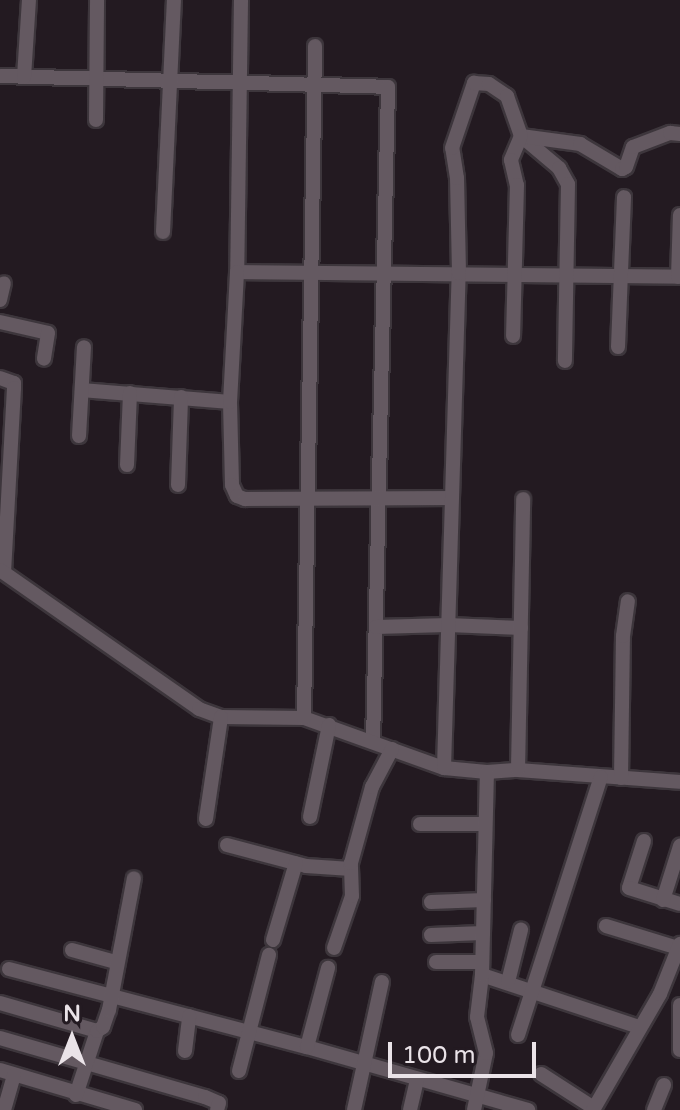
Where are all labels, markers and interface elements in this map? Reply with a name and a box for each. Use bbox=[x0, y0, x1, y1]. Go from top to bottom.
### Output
north arrow bbox=[32, 998, 112, 1078]
text: N bbox=[63, 1001, 81, 1027]
scale bar bbox=[392, 1026, 540, 1076]
text: 100 m bbox=[402, 1041, 476, 1070]

